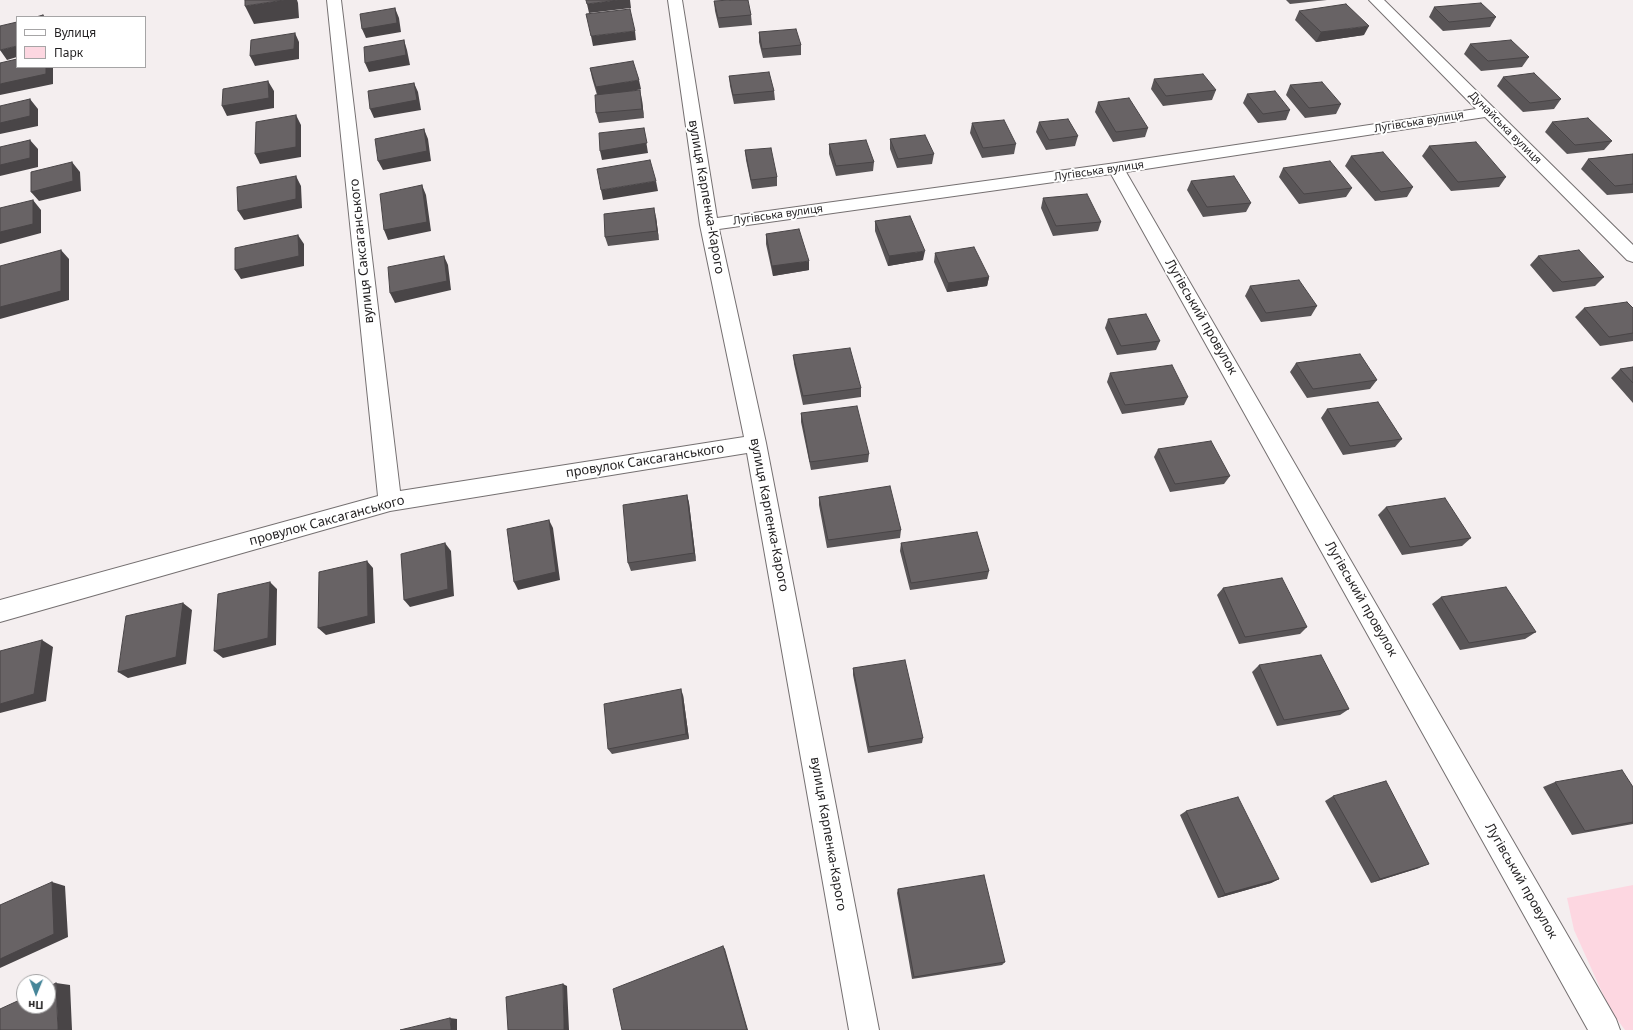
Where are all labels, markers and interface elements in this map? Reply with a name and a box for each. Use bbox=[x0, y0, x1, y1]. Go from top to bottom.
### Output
legend bbox=[16, 16, 146, 68]
text: Вулиця bbox=[54, 24, 96, 41]
text: Парк bbox=[54, 44, 83, 61]
street label: Дунайська вулиця bbox=[1466, 89, 1544, 167]
street label: Лугівська вулиця bbox=[1373, 108, 1465, 136]
street label: вулиця Карпенка-Карого bbox=[685, 119, 727, 275]
street label: Лугівська вулиця bbox=[1053, 158, 1145, 184]
street label: вулиця Саксаганського bbox=[347, 178, 377, 324]
street label: Лугівська вулиця bbox=[732, 202, 824, 228]
street label: Лугівський провулок bbox=[1162, 256, 1240, 378]
street label: вулиця Карпенка-Карого bbox=[746, 437, 792, 593]
street label: провулок Саксаганського bbox=[565, 441, 725, 481]
street label: провулок Саксаганського bbox=[248, 493, 406, 549]
street label: Лугівський провулок bbox=[1322, 538, 1400, 660]
street label: вулиця Карпенка-Карого bbox=[807, 756, 849, 912]
street label: Лугівський провулок bbox=[1482, 820, 1560, 942]
north arrow bbox=[16, 974, 56, 1014]
text: Пн bbox=[28, 998, 44, 1013]

